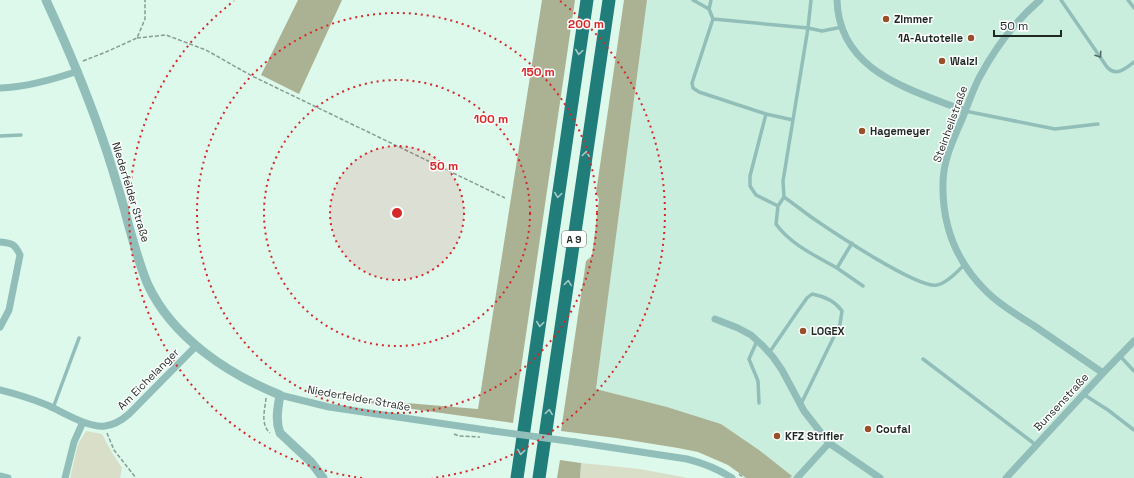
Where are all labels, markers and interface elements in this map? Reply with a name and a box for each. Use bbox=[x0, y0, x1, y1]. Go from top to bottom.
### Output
place label: Zimmer bbox=[894, 12, 933, 26]
scale bar bbox=[994, 12, 1061, 38]
marker: Zimmer bbox=[881, 14, 891, 24]
text: 200 m bbox=[568, 16, 604, 32]
text: 50 m bbox=[1000, 18, 1028, 34]
place label: 1A-Autoteile bbox=[898, 31, 963, 45]
marker: 1A-Autoteile bbox=[966, 33, 976, 43]
one-way arrow bbox=[575, 49, 584, 56]
one-way arrow bbox=[1094, 51, 1101, 58]
place label: Walzl bbox=[950, 54, 978, 68]
marker: Walzl bbox=[937, 56, 947, 66]
text: 150 m bbox=[521, 64, 555, 80]
street label: Steinheilstraße bbox=[930, 84, 970, 164]
text: 100 m bbox=[474, 111, 508, 127]
place label: Hagemeyer bbox=[870, 124, 931, 138]
marker: Hagemeyer bbox=[857, 126, 867, 136]
street label: Niederfelder Straße bbox=[109, 140, 153, 244]
one-way arrow bbox=[581, 151, 590, 158]
text: 50 m bbox=[430, 158, 458, 174]
one-way arrow bbox=[554, 192, 563, 198]
centre of rings bbox=[390, 206, 404, 220]
road number: A 9 bbox=[562, 231, 586, 247]
one-way arrow bbox=[563, 280, 572, 286]
one-way arrow bbox=[536, 321, 545, 327]
place label: LOGEX bbox=[811, 324, 845, 338]
marker: LOGEX bbox=[798, 326, 808, 336]
street label: Am Eichelanger bbox=[114, 345, 182, 413]
street label: Bunsenstraße bbox=[1031, 370, 1091, 434]
street label: Niederfelder Straße bbox=[307, 382, 411, 414]
one-way arrow bbox=[544, 409, 553, 415]
place label: Coufal bbox=[876, 422, 911, 436]
marker: Coufal bbox=[863, 424, 873, 434]
place label: KFZ Strifler bbox=[785, 429, 845, 443]
marker: KFZ Strifler bbox=[772, 431, 782, 441]
one-way arrow bbox=[517, 449, 526, 455]

